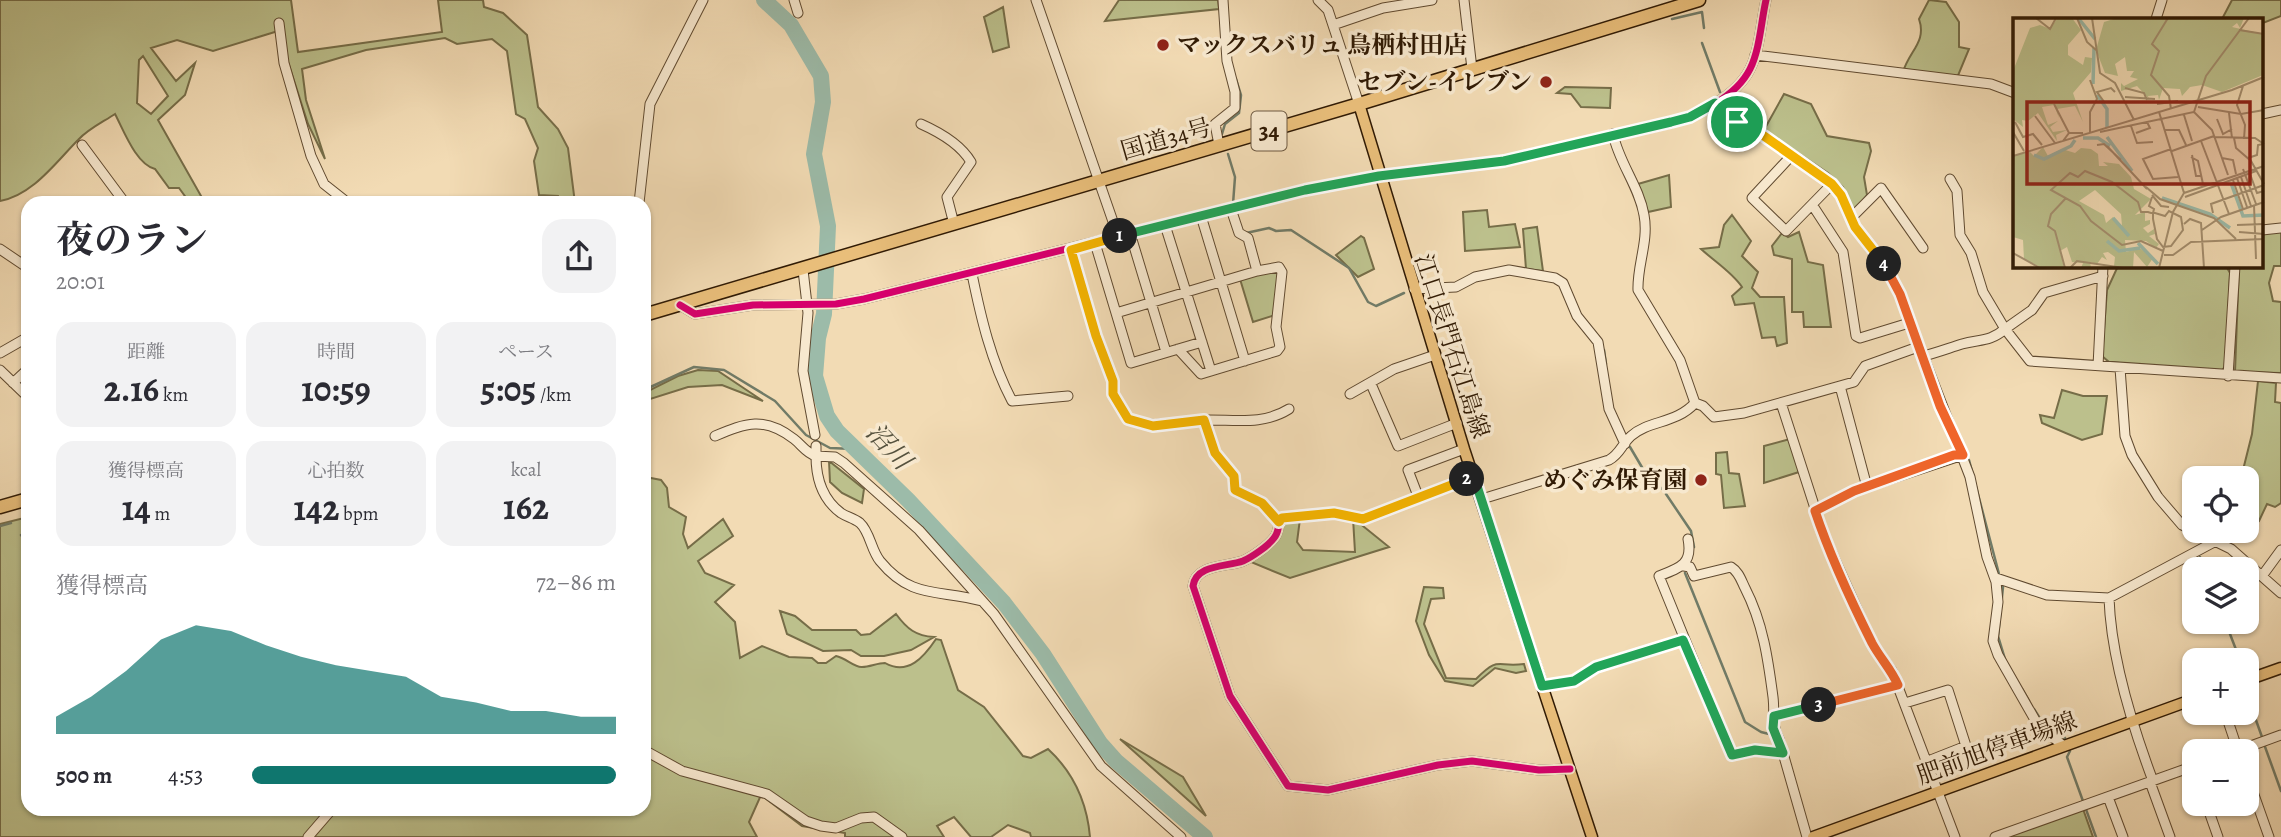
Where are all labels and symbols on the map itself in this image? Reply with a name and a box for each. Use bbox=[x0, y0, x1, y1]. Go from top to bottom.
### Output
inset map bbox=[2013, 18, 2264, 268]
place label: マックスバリュ 鳥栖村田店 bbox=[1177, 29, 1467, 61]
marker: マックスバリュ 鳥栖村田店 bbox=[1155, 37, 1171, 53]
place label: セブン-イレブン bbox=[1357, 66, 1532, 98]
marker: セブン-イレブン bbox=[1538, 74, 1554, 90]
pin bbox=[1707, 92, 1767, 152]
street label: 国道34号 bbox=[1117, 111, 1215, 167]
road number: 34 bbox=[1252, 112, 1286, 150]
pin: 1 bbox=[1102, 218, 1138, 254]
pin: 4 bbox=[1867, 246, 1902, 282]
street label: 江口長門石江島線 bbox=[1407, 250, 1497, 442]
water label: 沼川 bbox=[858, 415, 921, 479]
pin: 2 bbox=[1450, 462, 1484, 496]
place label: めぐみ保育園 bbox=[1543, 464, 1687, 496]
marker: めぐみ保育園 bbox=[1693, 472, 1709, 488]
pin: 3 bbox=[1801, 688, 1836, 722]
street label: 肥前旭停車場線 bbox=[1913, 704, 2081, 792]

